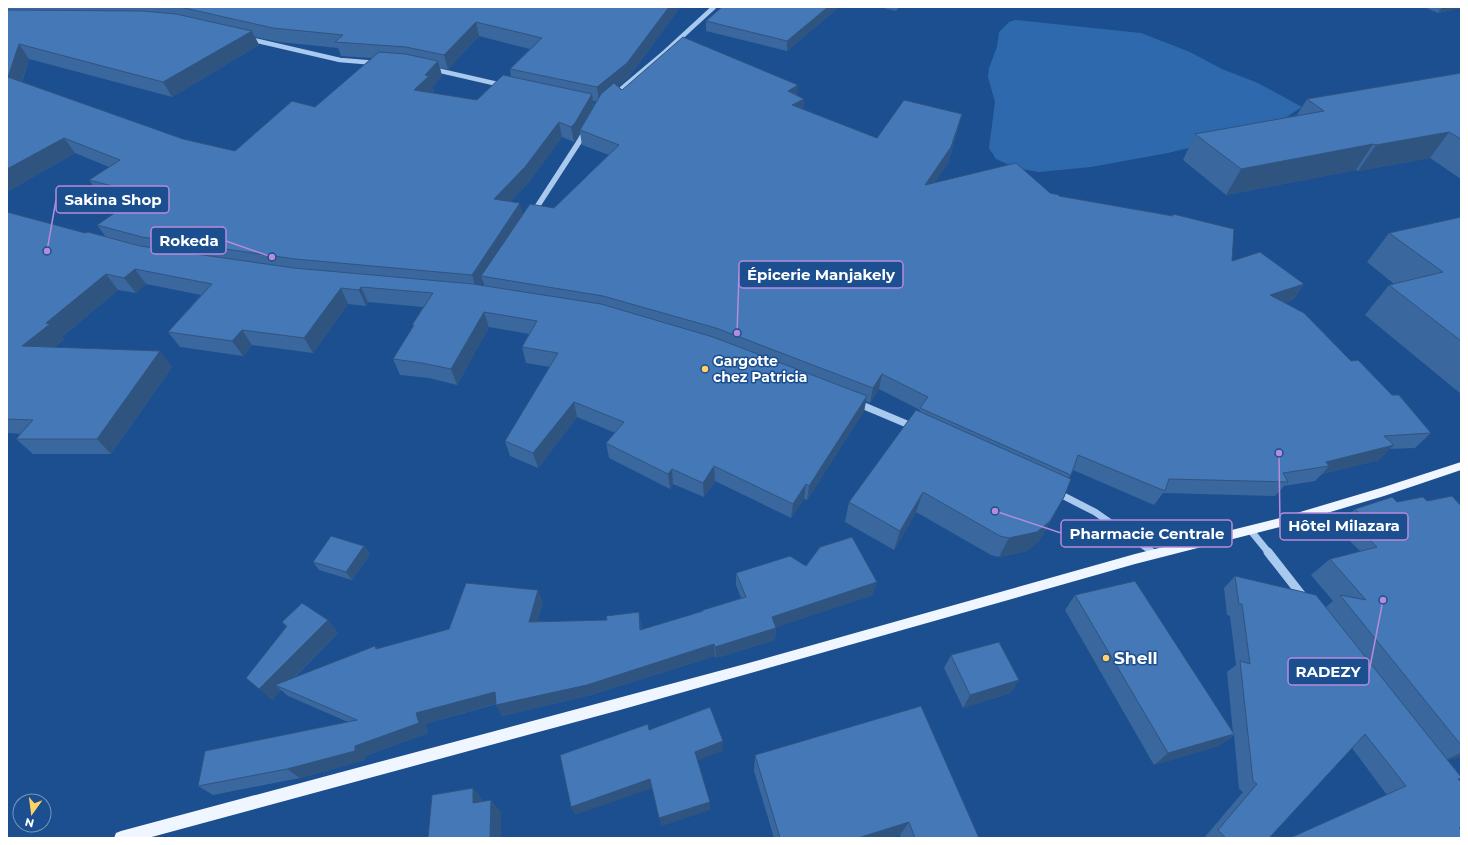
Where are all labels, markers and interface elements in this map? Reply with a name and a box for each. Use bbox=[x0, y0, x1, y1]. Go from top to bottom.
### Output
callout: Sakina Shop bbox=[56, 186, 169, 213]
text: Sakina Shop bbox=[64, 190, 162, 209]
callout: Rokeda bbox=[151, 227, 226, 254]
text: Rokeda bbox=[159, 231, 219, 250]
callout: Épicerie Manjakely bbox=[739, 261, 903, 288]
text: Épicerie Manjakely bbox=[747, 265, 896, 284]
place label: Gargotte chez Patricia bbox=[713, 352, 807, 386]
marker: Gargotte chez Patricia bbox=[700, 364, 710, 374]
callout: Hôtel Milazara bbox=[1280, 513, 1408, 540]
text: Hôtel Milazara bbox=[1288, 516, 1400, 535]
callout: Pharmacie Centrale bbox=[1061, 520, 1232, 547]
text: Pharmacie Centrale bbox=[1069, 524, 1225, 543]
place label: Shell bbox=[1114, 648, 1158, 668]
marker: Shell bbox=[1101, 653, 1111, 663]
callout: RADEZY bbox=[1288, 658, 1369, 685]
text: RADEZY bbox=[1295, 662, 1361, 681]
north arrow bbox=[12, 793, 52, 833]
text: N bbox=[24, 815, 36, 831]

